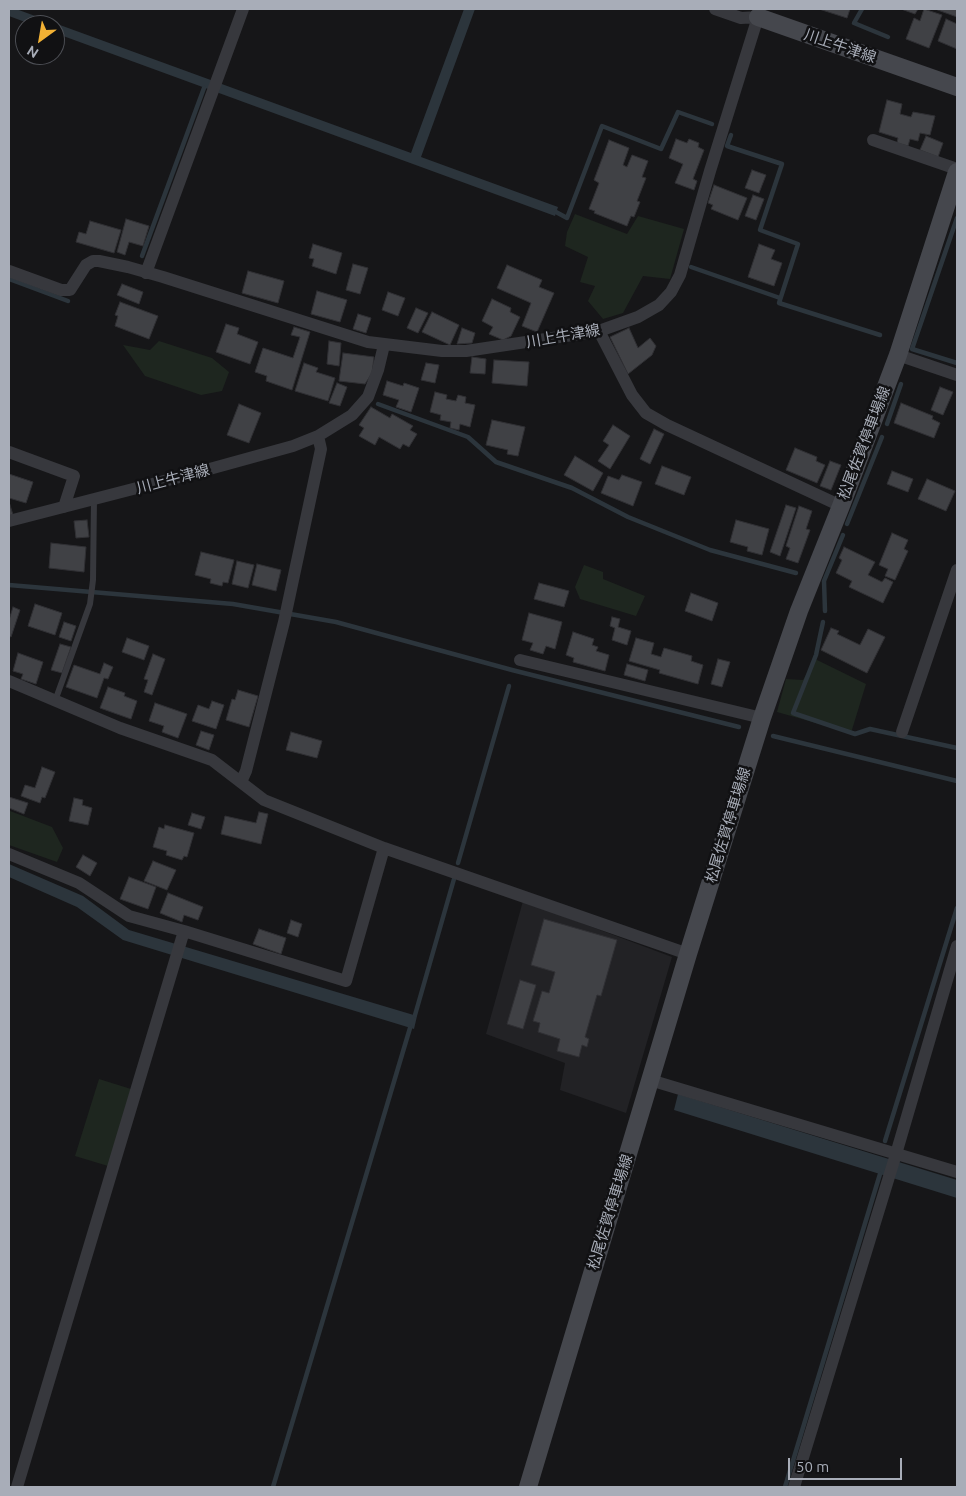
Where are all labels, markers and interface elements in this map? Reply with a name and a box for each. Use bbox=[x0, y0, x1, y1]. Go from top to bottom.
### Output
north arrow bbox=[15, 15, 65, 65]
street label: 川上牛津線 bbox=[802, 25, 878, 67]
text: N bbox=[24, 42, 41, 61]
street label: 川上牛津線 bbox=[525, 321, 601, 351]
street label: 松尾佐賀停車場線 bbox=[834, 384, 894, 502]
street label: 川上牛津線 bbox=[134, 461, 212, 497]
street label: 松尾佐賀停車場線 bbox=[702, 765, 754, 885]
street label: 松尾佐賀停車場線 bbox=[584, 1152, 636, 1272]
scale bar bbox=[791, 1448, 905, 1480]
text: 50 m bbox=[796, 1458, 829, 1475]

